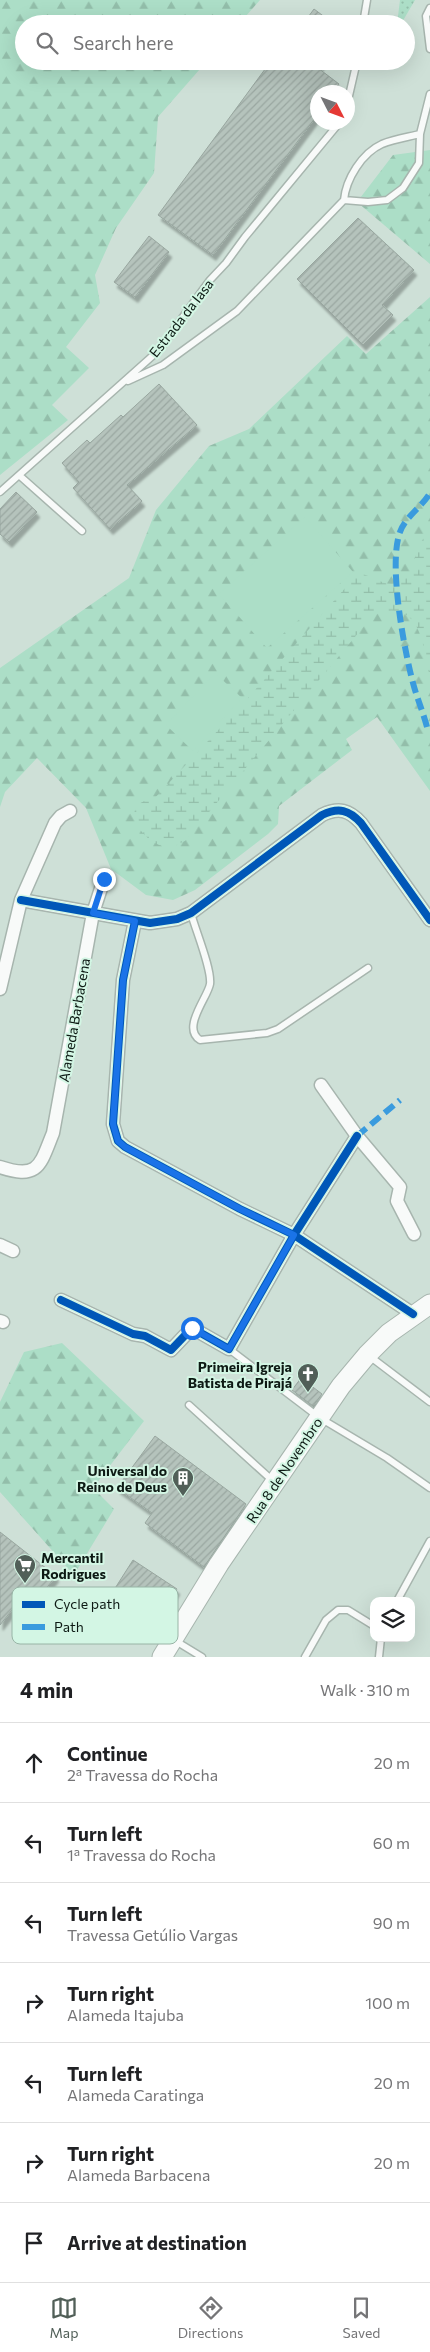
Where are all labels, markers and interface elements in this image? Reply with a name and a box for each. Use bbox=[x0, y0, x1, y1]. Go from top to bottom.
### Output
search box bbox=[15, 15, 415, 70]
icon: search bbox=[33, 29, 61, 57]
text: Search here bbox=[73, 31, 173, 54]
north arrow bbox=[310, 85, 355, 130]
street label: Estrada da Iasa bbox=[145, 276, 217, 360]
route end bbox=[93, 868, 116, 891]
street label: Alameda Barbacena bbox=[55, 957, 93, 1083]
route start bbox=[181, 1317, 204, 1340]
place label: Primeira Igreja Batista de Pirajá bbox=[188, 1358, 292, 1391]
church icon: Primeira Igreja Batista de Pirajá bbox=[296, 1362, 320, 1393]
street label: Rua 8 de Novembro bbox=[242, 1414, 326, 1526]
place label: Universal do Reino de Deus bbox=[77, 1462, 167, 1495]
building icon: Universal do Reino de Deus bbox=[171, 1466, 195, 1497]
place label: Mercantil Rodrigues bbox=[41, 1549, 106, 1582]
supermarket icon: Mercantil Rodrigues bbox=[13, 1553, 37, 1584]
legend bbox=[12, 1587, 178, 1644]
text: Cycle path bbox=[54, 1595, 120, 1612]
map controls bbox=[370, 1597, 415, 1642]
button: layers bbox=[370, 1597, 415, 1642]
text: Path bbox=[54, 1618, 84, 1635]
text: 4 min bbox=[20, 1677, 73, 1702]
text: Walk · 310 m bbox=[320, 1680, 410, 1699]
text: Continue bbox=[67, 1742, 147, 1765]
icon: ahead bbox=[20, 1749, 48, 1777]
text: 20 m bbox=[374, 1753, 410, 1772]
text: 2ª Travessa do Rocha bbox=[67, 1765, 218, 1784]
text: Turn left bbox=[67, 1822, 142, 1845]
icon: left bbox=[20, 1829, 48, 1857]
text: 60 m bbox=[373, 1833, 410, 1852]
text: 1ª Travessa do Rocha bbox=[67, 1845, 216, 1864]
text: Turn left bbox=[67, 1902, 142, 1925]
icon: left bbox=[20, 1909, 48, 1937]
text: 90 m bbox=[373, 1913, 410, 1932]
text: Travessa Getúlio Vargas bbox=[67, 1925, 238, 1944]
text: Turn right bbox=[67, 1982, 154, 2005]
icon: right bbox=[20, 1989, 48, 2017]
text: 100 m bbox=[365, 1993, 410, 2012]
text: Alameda Itajuba bbox=[67, 2005, 184, 2024]
text: Turn left bbox=[67, 2062, 142, 2085]
icon: left bbox=[20, 2069, 48, 2097]
text: 20 m bbox=[374, 2073, 410, 2092]
text: Alameda Caratinga bbox=[67, 2085, 204, 2104]
text: Turn right bbox=[67, 2142, 154, 2165]
icon: right bbox=[20, 2149, 48, 2177]
text: 20 m bbox=[374, 2153, 410, 2172]
text: Alameda Barbacena bbox=[67, 2165, 210, 2184]
icon: arrive bbox=[20, 2229, 48, 2257]
text: Arrive at destination bbox=[67, 2231, 247, 2254]
tab: Map bbox=[50, 2294, 78, 2341]
tab: Directions bbox=[178, 2294, 243, 2341]
tab: Saved bbox=[343, 2294, 380, 2341]

